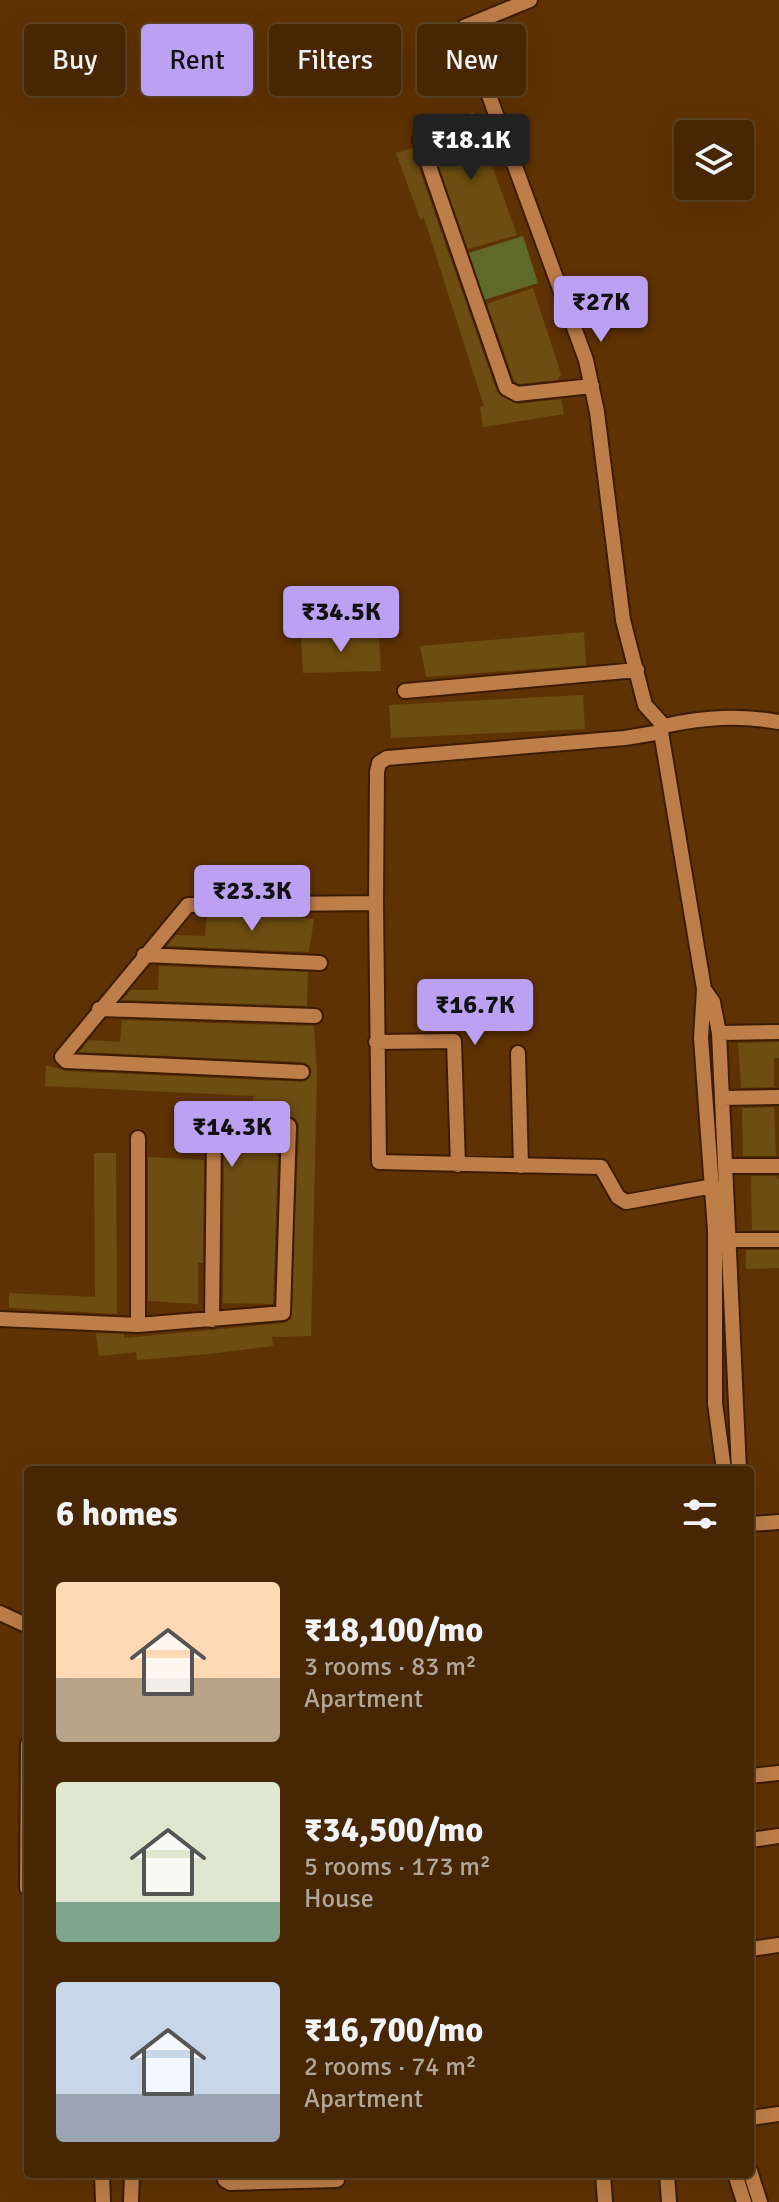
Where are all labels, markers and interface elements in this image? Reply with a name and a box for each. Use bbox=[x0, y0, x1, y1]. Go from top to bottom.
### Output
chip: Buy bbox=[24, 24, 125, 96]
chip: Rent bbox=[141, 24, 253, 96]
chip: Filters bbox=[269, 24, 401, 96]
chip: New bbox=[417, 24, 526, 96]
pin: ₹18.1K bbox=[406, 114, 536, 182]
map controls bbox=[674, 120, 754, 200]
button: layers bbox=[674, 120, 754, 200]
text: ₹18.1K bbox=[431, 124, 511, 156]
pin: ₹27K bbox=[554, 276, 648, 344]
text: ₹27K bbox=[572, 286, 630, 318]
pin: ₹34.5K bbox=[276, 586, 406, 654]
text: ₹34.5K bbox=[301, 596, 381, 628]
pin: ₹23.3K bbox=[187, 865, 317, 933]
text: ₹23.3K bbox=[212, 875, 292, 907]
pin: ₹16.7K bbox=[410, 979, 540, 1047]
text: ₹16.7K bbox=[435, 989, 515, 1021]
pin: ₹14.3K bbox=[167, 1101, 297, 1169]
text: ₹14.3K bbox=[192, 1111, 272, 1143]
icon: filters bbox=[678, 1492, 722, 1536]
text: 6 homes bbox=[56, 1493, 177, 1535]
text: ₹18,100/mo bbox=[304, 1609, 483, 1651]
icon: home bbox=[120, 1614, 216, 1710]
text: 3 rooms · 83 m² bbox=[304, 1651, 477, 1683]
text: Apartment bbox=[304, 1683, 423, 1715]
text: ₹34,500/mo bbox=[304, 1809, 483, 1851]
icon: home bbox=[120, 1814, 216, 1910]
text: 5 rooms · 173 m² bbox=[304, 1851, 491, 1883]
text: House bbox=[304, 1883, 374, 1915]
text: ₹16,700/mo bbox=[304, 2009, 483, 2051]
icon: home bbox=[120, 2014, 216, 2110]
text: 2 rooms · 74 m² bbox=[304, 2051, 477, 2083]
text: Apartment bbox=[304, 2083, 423, 2115]

